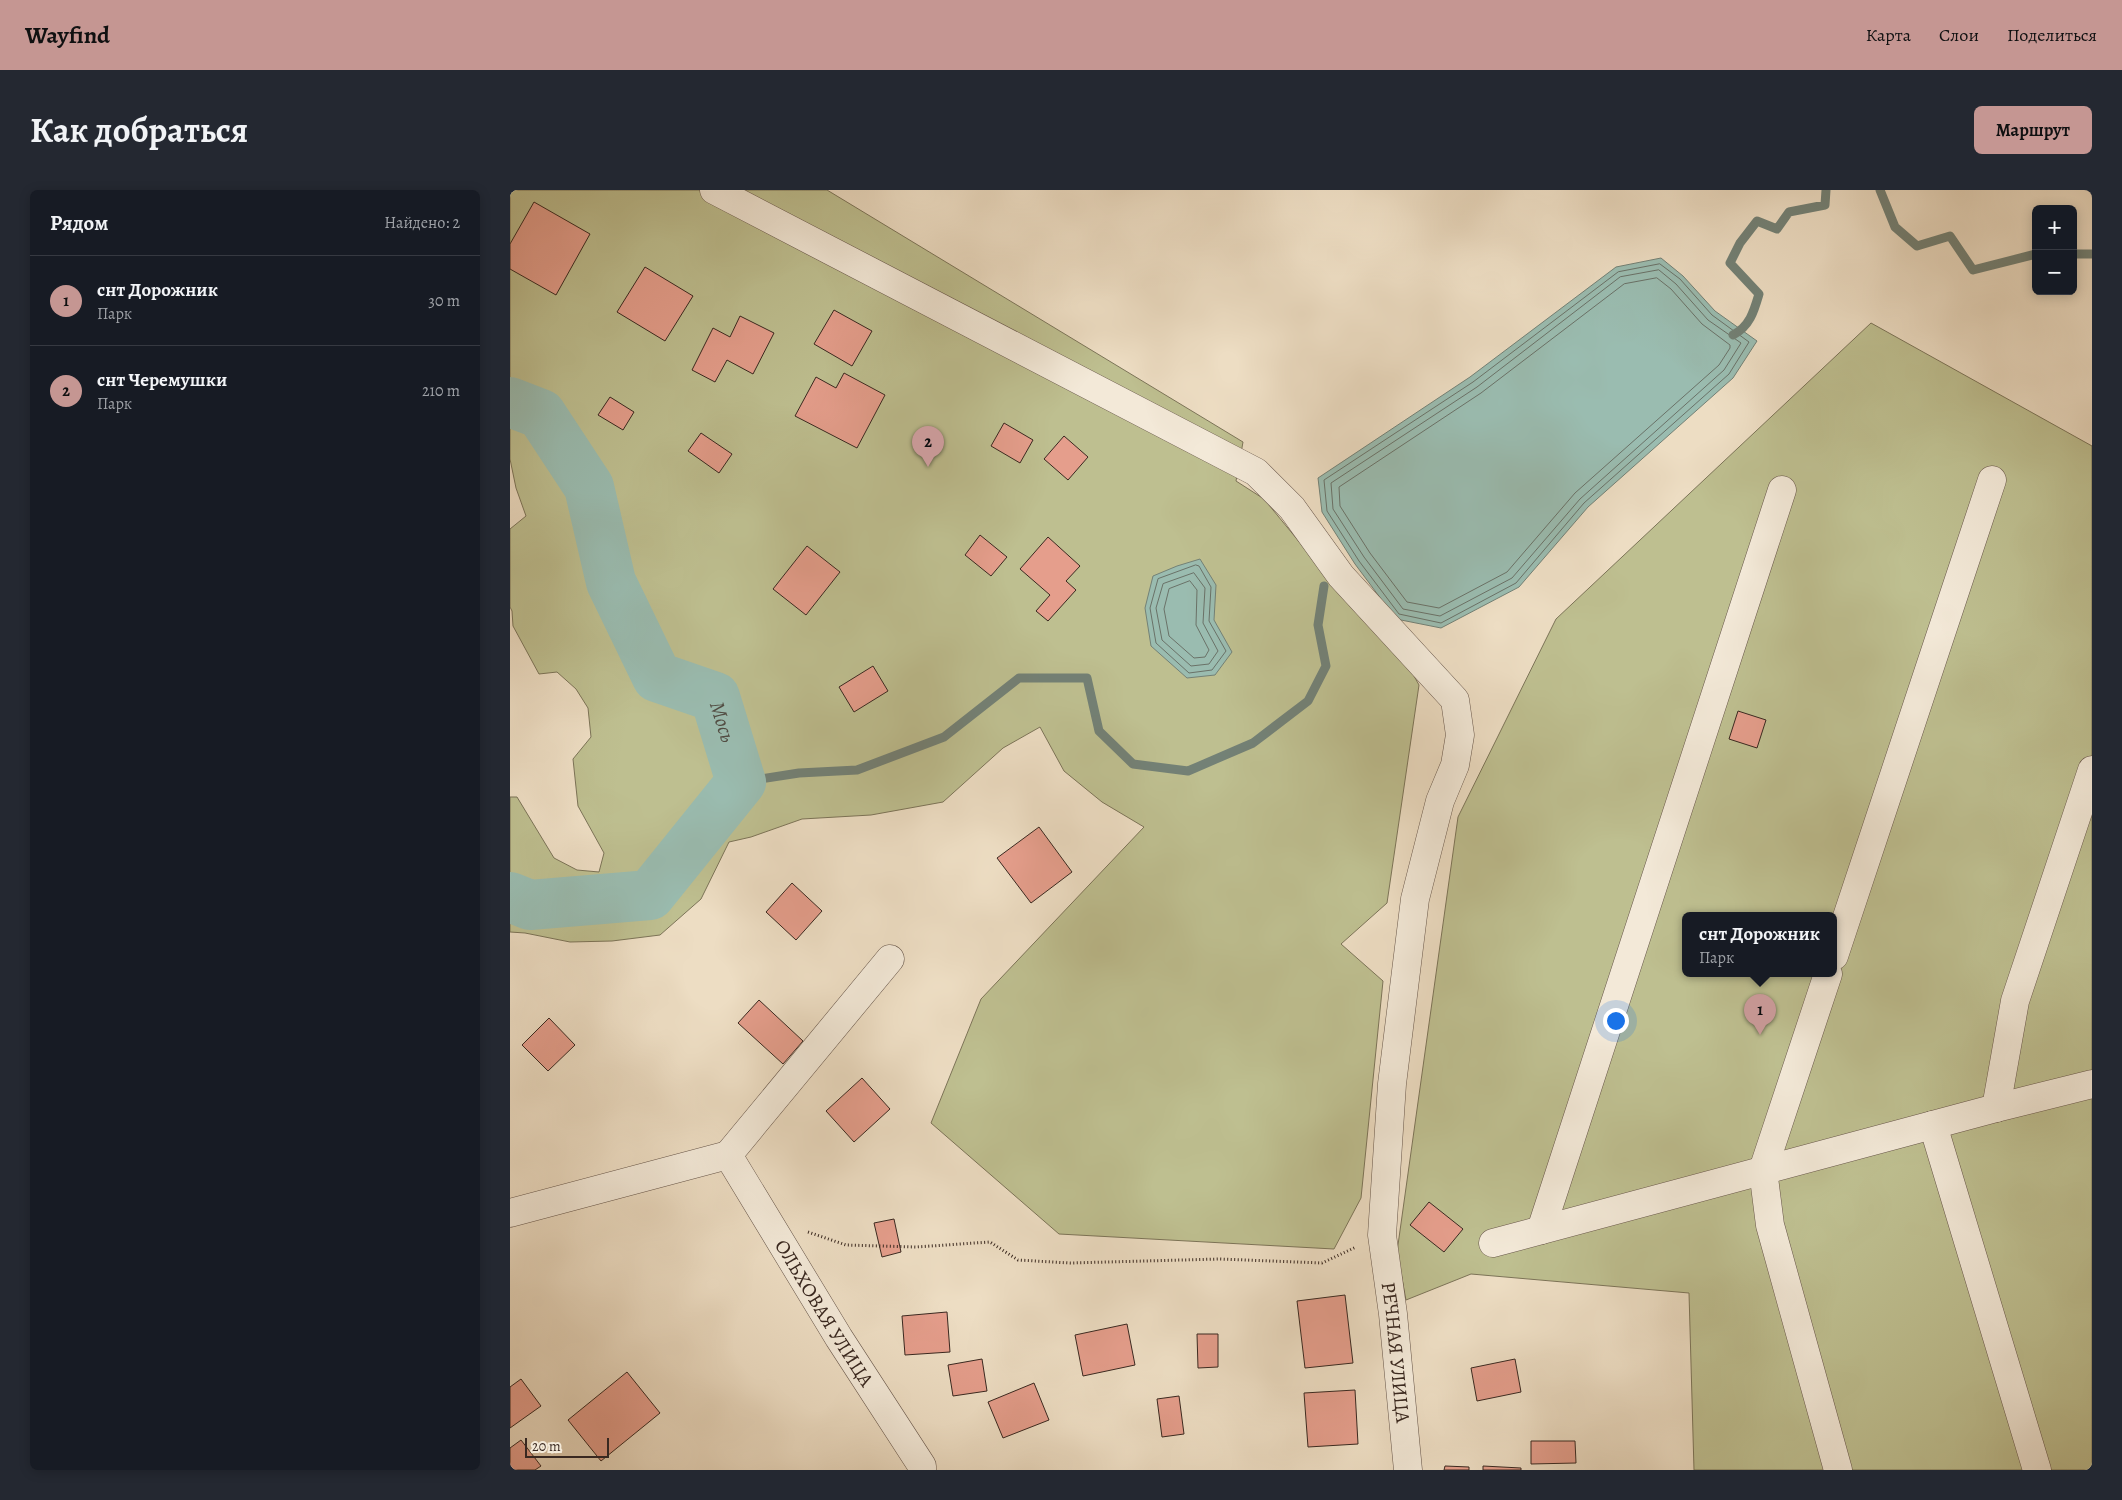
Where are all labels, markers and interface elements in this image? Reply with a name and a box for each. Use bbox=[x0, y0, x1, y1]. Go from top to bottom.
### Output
text: Wayfind bbox=[25, 19, 110, 51]
text: Карта bbox=[1866, 23, 1911, 47]
text: Слои bbox=[1939, 23, 1979, 47]
text: Поделиться bbox=[2007, 23, 2097, 47]
text: Как добраться bbox=[30, 106, 248, 154]
button: Маршрут bbox=[1974, 106, 2092, 154]
map controls bbox=[2032, 205, 2077, 295]
button: + bbox=[2032, 205, 2077, 250]
text: Рядом bbox=[50, 209, 108, 237]
text: Найдено: 2 bbox=[384, 212, 460, 234]
button: − bbox=[2032, 250, 2077, 295]
text: снт Дорожник bbox=[97, 277, 218, 303]
text: 1 bbox=[63, 290, 69, 312]
text: 30 m bbox=[428, 290, 460, 312]
text: Парк bbox=[97, 303, 132, 325]
text: снт Черемушки bbox=[97, 367, 227, 393]
text: 2 bbox=[62, 380, 70, 402]
text: 210 m bbox=[422, 380, 460, 402]
text: Парк bbox=[97, 393, 132, 415]
pin: 2 bbox=[912, 426, 944, 467]
water label: Мось bbox=[703, 698, 742, 746]
popup bbox=[1682, 912, 1837, 977]
text: снт Дорожник bbox=[1699, 921, 1820, 947]
text: Парк bbox=[1699, 947, 1734, 969]
pin: 1 bbox=[1744, 994, 1776, 1035]
your location bbox=[1603, 1008, 1629, 1034]
street label: ОЛЬХОВАЯ УЛИЦА bbox=[769, 1234, 881, 1392]
street label: РЕЧНАЯ УЛИЦА bbox=[1375, 1280, 1417, 1424]
scale bar bbox=[525, 1435, 609, 1458]
text: 20 m bbox=[532, 1437, 561, 1456]

